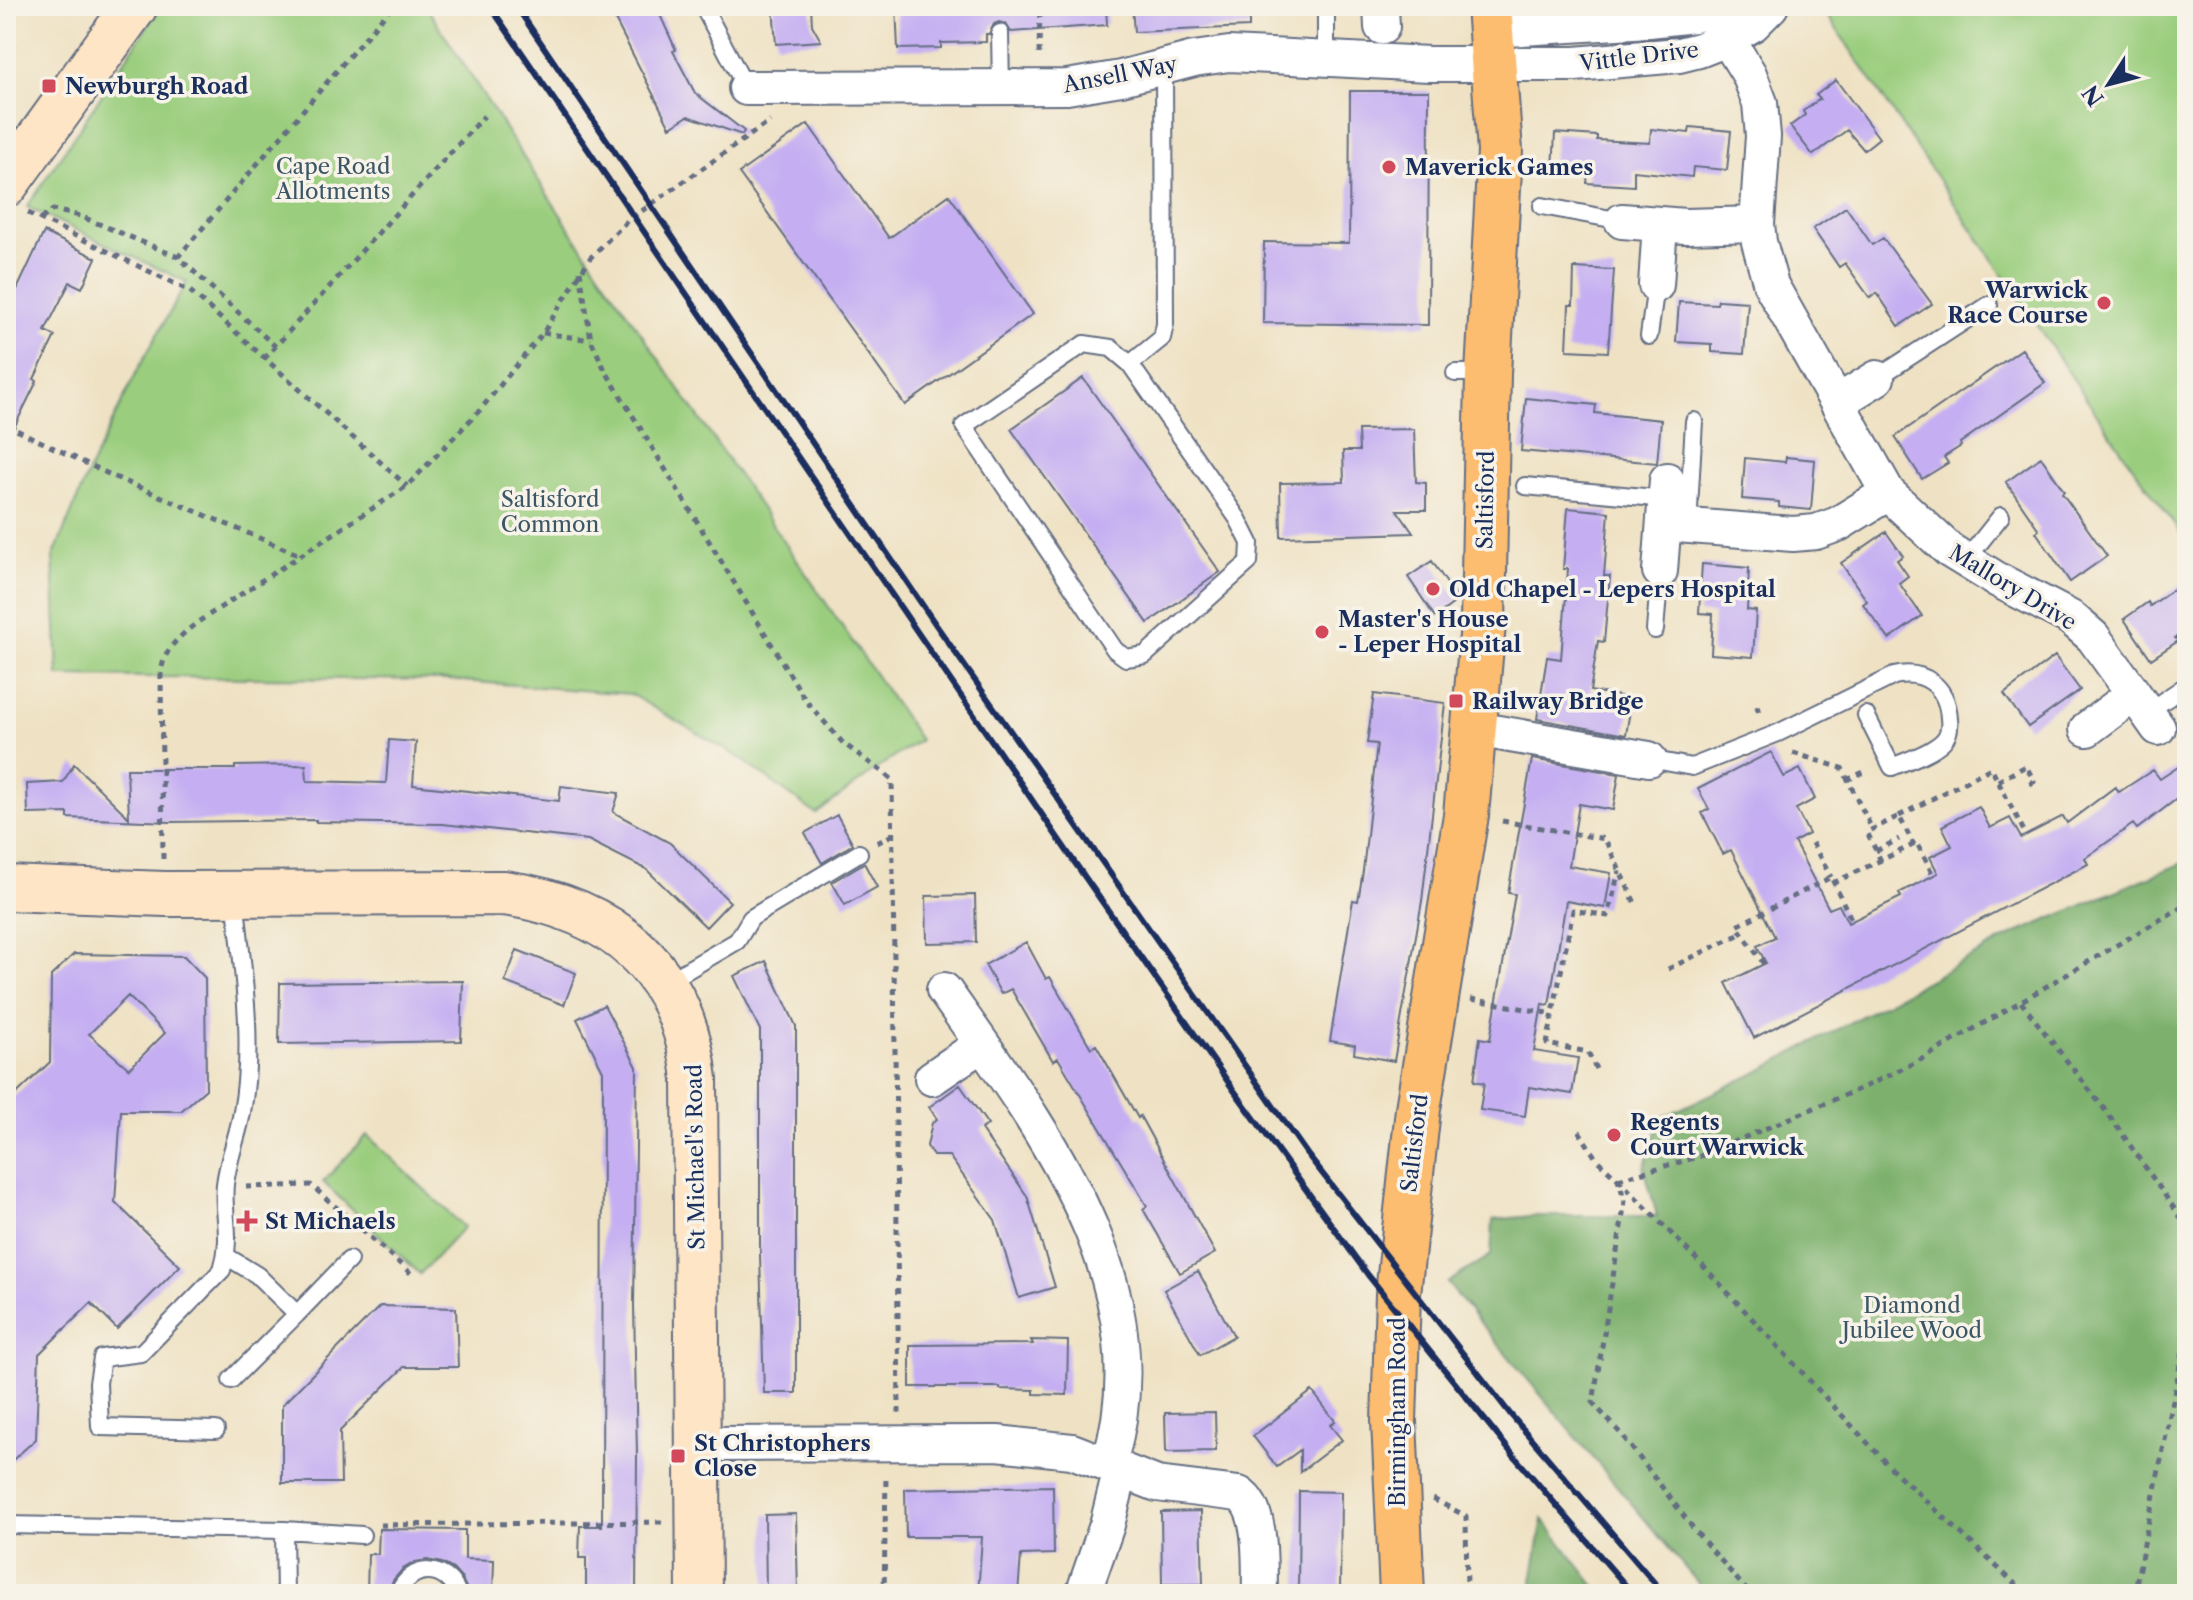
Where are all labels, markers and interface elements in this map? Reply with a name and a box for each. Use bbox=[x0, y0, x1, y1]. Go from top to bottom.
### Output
street label: Vittle Drive bbox=[1577, 36, 1700, 77]
north arrow bbox=[2069, 44, 2149, 124]
street label: Ansell Way bbox=[1060, 50, 1180, 99]
place label: Newburgh Road bbox=[65, 73, 249, 100]
marker: Newburgh Road bbox=[40, 77, 58, 95]
text: N bbox=[2077, 80, 2110, 111]
park label: Cape Road Allotments bbox=[275, 153, 390, 205]
place label: Maverick Games bbox=[1405, 154, 1594, 181]
marker: Maverick Games bbox=[1380, 158, 1398, 176]
place label: Warwick Race Course bbox=[1947, 277, 2089, 329]
marker: Warwick Race Course bbox=[2095, 294, 2113, 312]
street label: Saltisford bbox=[1471, 450, 1500, 550]
park label: Saltisford Common bbox=[501, 486, 600, 538]
street label: Mallory Drive bbox=[1944, 539, 2081, 636]
place label: Old Chapel - Lepers Hospital bbox=[1449, 576, 1776, 603]
marker: Old Chapel - Lepers Hospital bbox=[1424, 580, 1442, 598]
place label: Master's House - Leper Hospital bbox=[1338, 606, 1521, 658]
marker: Master's House - Leper Hospital bbox=[1313, 623, 1331, 641]
place label: Railway Bridge bbox=[1472, 688, 1644, 715]
marker: Railway Bridge bbox=[1447, 692, 1465, 710]
street label: St Michael's Road bbox=[680, 1064, 711, 1250]
street label: Saltisford bbox=[1395, 1092, 1434, 1194]
place label: Regents Court Warwick bbox=[1630, 1109, 1804, 1161]
marker: Regents Court Warwick bbox=[1605, 1126, 1623, 1144]
place label: St Michaels bbox=[265, 1208, 396, 1235]
marker: St Michaels bbox=[236, 1210, 258, 1232]
park label: Diamond Jubilee Wood bbox=[1839, 1292, 1982, 1344]
street label: Birmingham Road bbox=[1384, 1317, 1411, 1507]
place label: St Christophers Close bbox=[694, 1430, 871, 1482]
marker: St Christophers Close bbox=[669, 1447, 687, 1465]

